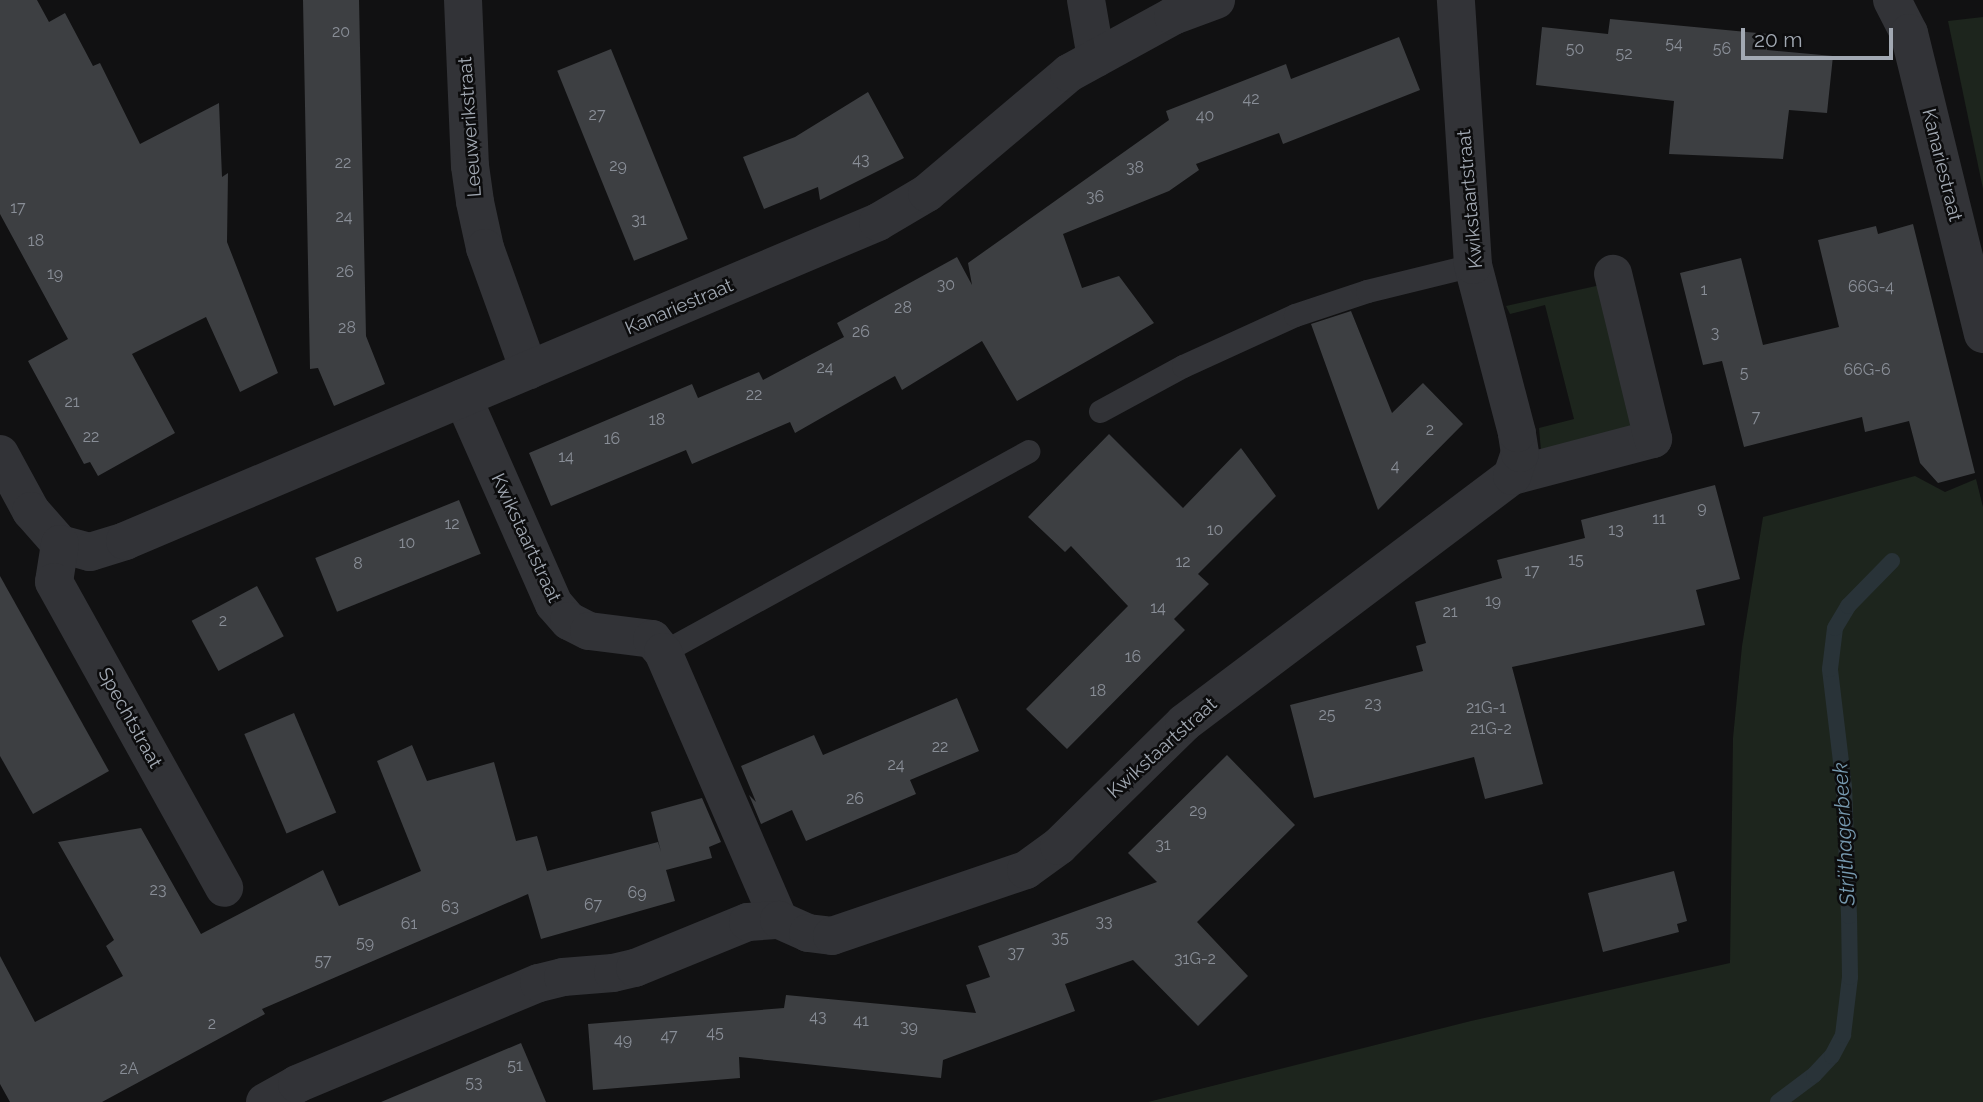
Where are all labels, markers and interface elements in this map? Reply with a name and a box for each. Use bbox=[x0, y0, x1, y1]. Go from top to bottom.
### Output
scale bar bbox=[1745, 14, 1897, 58]
house number: 20 bbox=[332, 22, 350, 42]
text: 20 m bbox=[1754, 27, 1802, 52]
house number: 54 bbox=[1665, 34, 1683, 54]
house number: 50 bbox=[1566, 39, 1584, 59]
house number: 56 bbox=[1713, 39, 1731, 59]
house number: 52 bbox=[1615, 44, 1633, 64]
street label: Leeuwerikstraat bbox=[454, 56, 486, 198]
house number: 42 bbox=[1242, 89, 1260, 109]
house number: 27 bbox=[589, 105, 605, 125]
house number: 40 bbox=[1196, 106, 1214, 126]
street label: Kanariestraat bbox=[1917, 106, 1967, 224]
street label: Kwikstaartstraat bbox=[1453, 128, 1487, 270]
house number: 43 bbox=[852, 150, 870, 170]
house number: 22 bbox=[335, 153, 351, 173]
house number: 29 bbox=[609, 156, 627, 176]
house number: 38 bbox=[1126, 158, 1144, 178]
house number: 36 bbox=[1086, 187, 1104, 207]
house number: 17 bbox=[10, 198, 26, 218]
house number: 24 bbox=[335, 207, 353, 227]
house number: 31 bbox=[631, 210, 647, 230]
house number: 18 bbox=[28, 231, 44, 251]
house number: 26 bbox=[336, 262, 354, 282]
house number: 19 bbox=[47, 264, 63, 284]
street label: Kanariestraat bbox=[622, 274, 736, 340]
house number: 30 bbox=[937, 275, 955, 295]
house number: 66G-4 bbox=[1848, 277, 1894, 297]
house number: 1 bbox=[1701, 280, 1707, 300]
house number: 28 bbox=[894, 298, 912, 318]
house number: 28 bbox=[338, 318, 356, 338]
house number: 26 bbox=[852, 322, 870, 342]
house number: 3 bbox=[1711, 323, 1719, 343]
house number: 24 bbox=[816, 358, 834, 378]
house number: 66G-6 bbox=[1843, 360, 1891, 380]
house number: 5 bbox=[1740, 363, 1748, 383]
house number: 22 bbox=[746, 385, 762, 405]
house number: 21 bbox=[64, 392, 80, 412]
house number: 7 bbox=[1752, 407, 1760, 427]
house number: 18 bbox=[649, 410, 665, 430]
house number: 2 bbox=[1426, 420, 1434, 440]
house number: 22 bbox=[83, 427, 99, 447]
house number: 16 bbox=[604, 429, 620, 449]
house number: 14 bbox=[558, 447, 574, 467]
house number: 4 bbox=[1391, 456, 1399, 476]
street label: Kwikstaartstraat bbox=[486, 470, 566, 606]
house number: 9 bbox=[1697, 498, 1707, 518]
house number: 11 bbox=[1652, 509, 1666, 529]
house number: 12 bbox=[444, 514, 460, 534]
house number: 10 bbox=[1207, 520, 1223, 540]
house number: 13 bbox=[1608, 520, 1624, 540]
house number: 10 bbox=[399, 533, 415, 553]
house number: 15 bbox=[1568, 550, 1584, 570]
house number: 12 bbox=[1175, 552, 1191, 572]
house number: 8 bbox=[353, 554, 363, 574]
house number: 17 bbox=[1524, 561, 1540, 581]
house number: 19 bbox=[1485, 591, 1501, 611]
house number: 14 bbox=[1150, 598, 1166, 618]
house number: 21 bbox=[1442, 602, 1458, 622]
house number: 2 bbox=[219, 611, 227, 631]
house number: 16 bbox=[1125, 647, 1141, 667]
street label: Spechtstraat bbox=[93, 664, 167, 772]
house number: 18 bbox=[1090, 681, 1106, 701]
street label: Kwikstaartstraat bbox=[1102, 693, 1222, 803]
house number: 23 bbox=[1365, 694, 1381, 714]
house number: 21G-1 bbox=[1466, 698, 1506, 718]
house number: 25 bbox=[1318, 705, 1336, 725]
house number: 21G-2 bbox=[1470, 719, 1512, 739]
house number: 22 bbox=[932, 737, 948, 757]
house number: 24 bbox=[887, 755, 905, 775]
water label: Strijthagerbeek bbox=[1828, 762, 1860, 906]
house number: 26 bbox=[846, 789, 864, 809]
house number: 29 bbox=[1189, 801, 1207, 821]
house number: 31 bbox=[1155, 835, 1171, 855]
house number: 23 bbox=[150, 880, 166, 900]
house number: 69 bbox=[627, 883, 647, 903]
house number: 67 bbox=[584, 895, 602, 915]
house number: 63 bbox=[441, 897, 459, 917]
house number: 33 bbox=[1095, 912, 1113, 932]
house number: 61 bbox=[401, 914, 417, 934]
house number: 35 bbox=[1051, 928, 1069, 948]
house number: 59 bbox=[356, 933, 374, 953]
house number: 37 bbox=[1007, 943, 1025, 963]
house number: 31G-2 bbox=[1174, 949, 1216, 969]
house number: 57 bbox=[314, 951, 332, 971]
house number: 43 bbox=[809, 1007, 827, 1027]
house number: 41 bbox=[853, 1011, 869, 1031]
house number: 2 bbox=[208, 1014, 216, 1034]
house number: 39 bbox=[900, 1017, 918, 1037]
house number: 45 bbox=[706, 1023, 724, 1043]
house number: 47 bbox=[660, 1026, 678, 1046]
house number: 49 bbox=[614, 1030, 632, 1050]
house number: 51 bbox=[507, 1056, 523, 1076]
house number: 2A bbox=[119, 1059, 139, 1079]
house number: 53 bbox=[465, 1073, 483, 1093]

